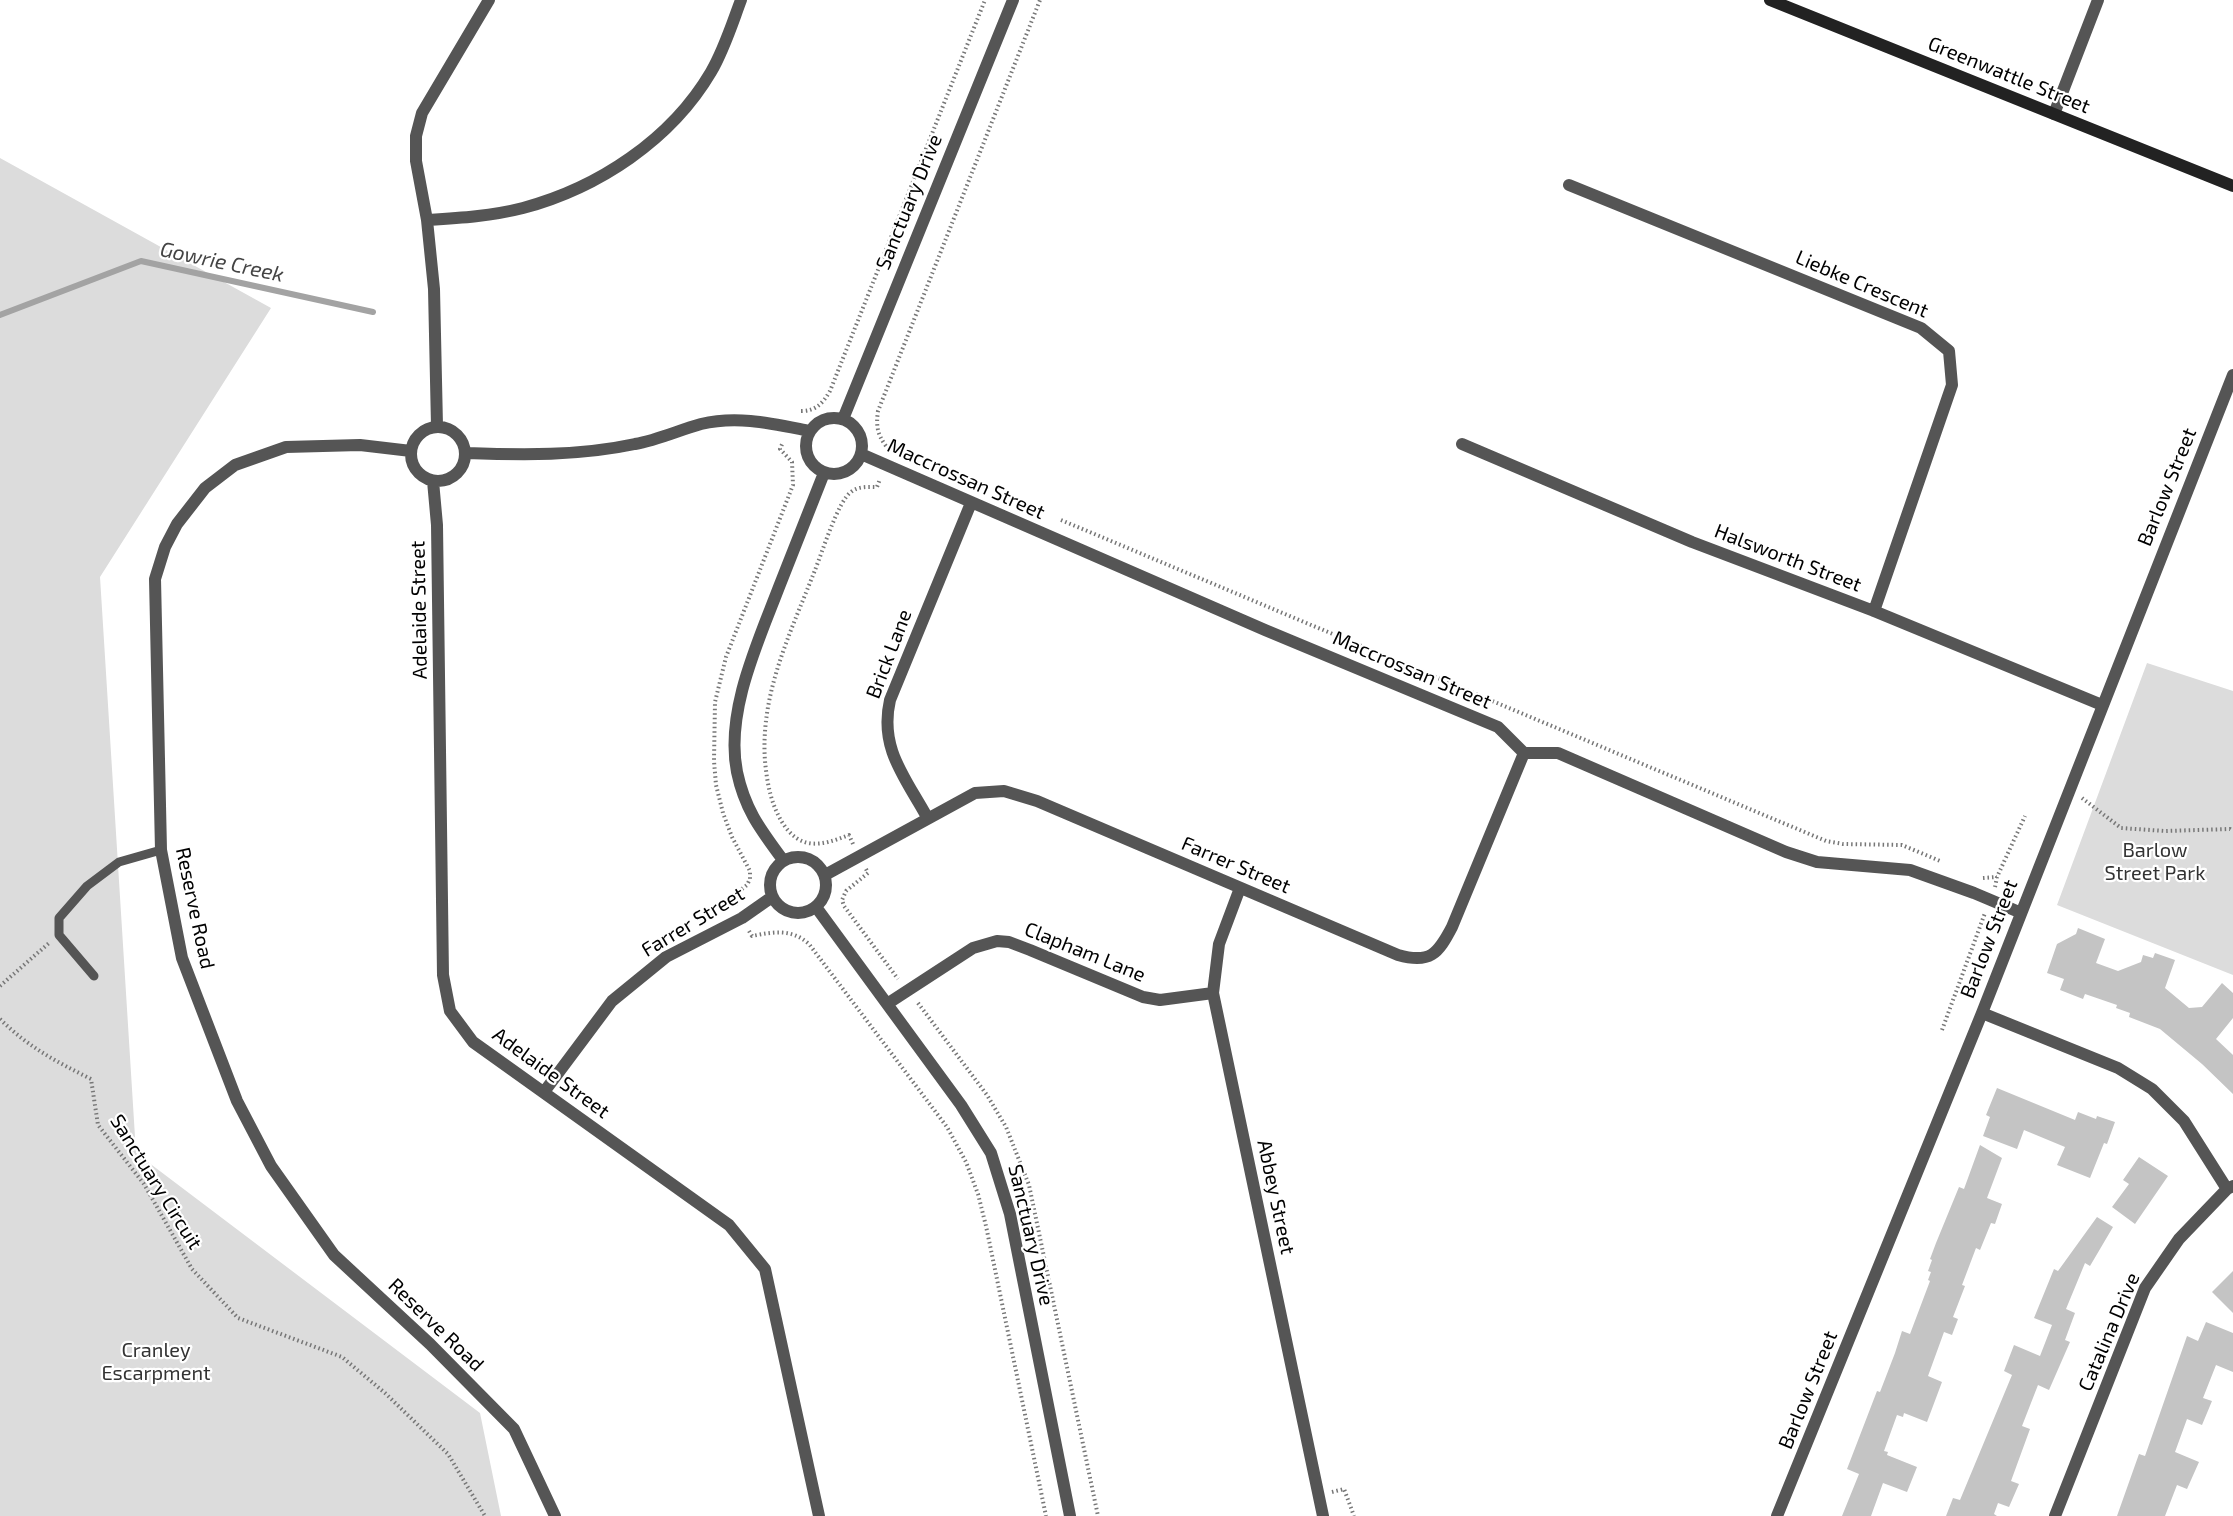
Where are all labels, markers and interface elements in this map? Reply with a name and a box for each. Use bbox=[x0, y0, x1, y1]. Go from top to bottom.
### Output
street label: Greenwattle Street bbox=[1924, 32, 2094, 118]
street label: Sanctuary Drive bbox=[871, 131, 947, 273]
water label: Gowrie Creek bbox=[158, 237, 286, 287]
street label: Liebke Crescent bbox=[1792, 245, 1932, 323]
street label: Barlow Street bbox=[2132, 424, 2202, 550]
street label: Maccrossan Street bbox=[883, 433, 1049, 525]
street label: Halsworth Street bbox=[1711, 519, 1865, 597]
street label: Adelaide Street bbox=[406, 540, 432, 680]
street label: Brick Lane bbox=[861, 606, 917, 702]
street label: Maccrossan Street bbox=[1329, 626, 1495, 714]
street label: Farrer Street bbox=[1178, 831, 1294, 899]
park label: Barlow Street Park bbox=[2105, 838, 2205, 885]
street label: Reserve Road bbox=[170, 845, 220, 971]
street label: Barlow Street bbox=[1955, 876, 2023, 1002]
street label: Farrer Street bbox=[637, 882, 749, 962]
street label: Clapham Lane bbox=[1021, 917, 1149, 987]
street label: Adelaide Street bbox=[488, 1023, 614, 1123]
street label: Sanctuary Circuit bbox=[105, 1110, 207, 1254]
street label: Abbey Street bbox=[1252, 1138, 1300, 1256]
street label: Sanctuary Drive bbox=[1003, 1162, 1059, 1308]
street label: Catalina Drive bbox=[2073, 1269, 2145, 1395]
street label: Reserve Road bbox=[383, 1273, 489, 1377]
street label: Barlow Street bbox=[1773, 1327, 1843, 1453]
park label: Cranley Escarpment bbox=[101, 1338, 211, 1385]

